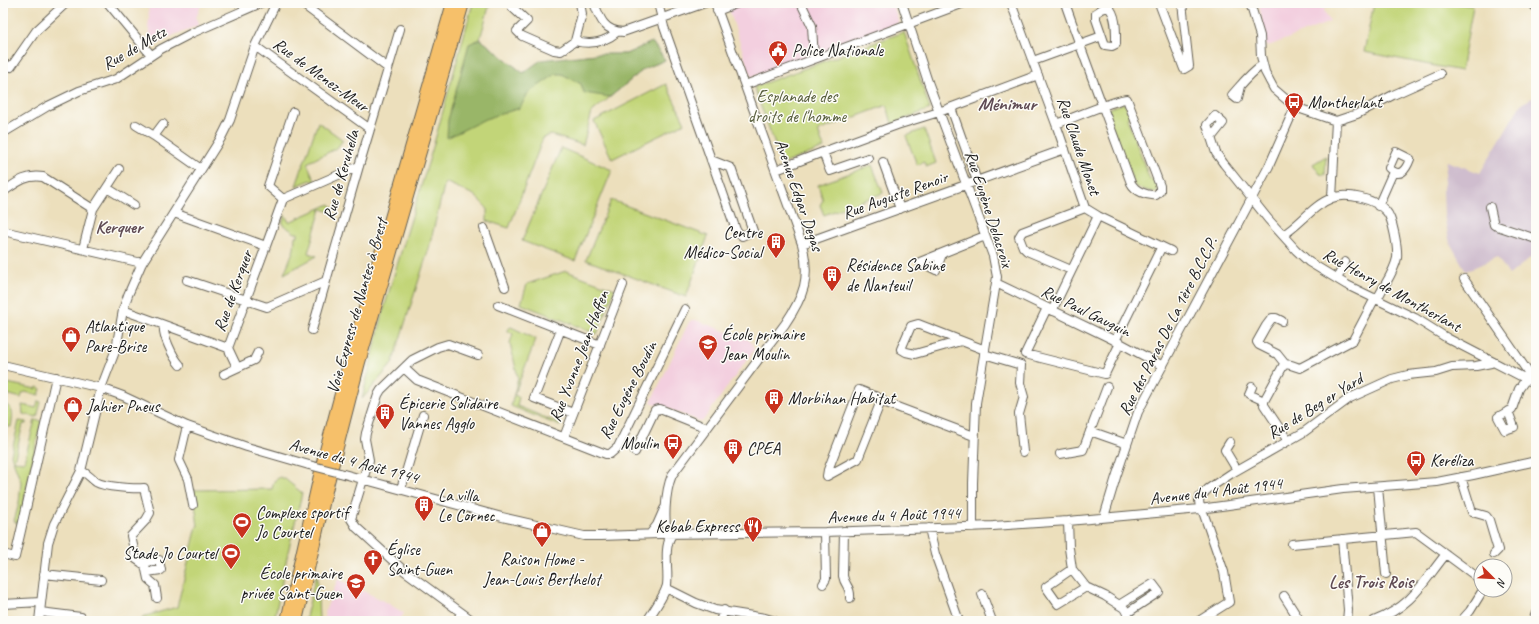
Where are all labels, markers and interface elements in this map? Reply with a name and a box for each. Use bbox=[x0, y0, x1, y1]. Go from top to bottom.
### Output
street label: Rue de Metz bbox=[99, 21, 171, 74]
street label: Rue de Menez-Meur bbox=[269, 33, 374, 118]
public building icon: Police Nationale bbox=[767, 39, 789, 67]
place label: Police Nationale bbox=[792, 40, 884, 61]
park label: Esplanade des droits de l'homme bbox=[748, 86, 847, 127]
bus stop icon: Montherlant bbox=[1283, 91, 1305, 119]
district label: Ménimur bbox=[978, 92, 1038, 116]
place label: Montherlant bbox=[1308, 92, 1384, 113]
street label: Rue Claude Monet bbox=[1052, 94, 1106, 200]
street label: Rue de Keruhella bbox=[318, 126, 364, 223]
street label: Avenue Edgar Degas bbox=[770, 136, 829, 256]
street label: Rue Eugène Delacroix bbox=[960, 148, 1018, 271]
street label: Rue Auguste Renoir bbox=[840, 166, 952, 224]
street label: Voie Express de Nantes à Brest bbox=[322, 214, 393, 396]
district label: Kerquer bbox=[96, 216, 145, 238]
place label: Centre Médico-Social bbox=[684, 222, 765, 263]
building icon: Centre Médico-Social bbox=[765, 231, 787, 259]
street label: Rue des Paras De La 1ère B.C.C.P. bbox=[1114, 233, 1222, 419]
street label: Rue Henry de Montherlant bbox=[1319, 243, 1467, 338]
street label: Rue de Kerquer bbox=[209, 246, 258, 334]
place label: Résidence Sabine de Nanteuil bbox=[846, 255, 946, 296]
building icon: Résidence Sabine de Nanteuil bbox=[821, 264, 843, 292]
street label: Rue Paul Gauguin bbox=[1038, 280, 1135, 342]
street label: Rue Yvonne Jean-Haffen bbox=[544, 286, 614, 425]
place label: Atlantique Pare-Brise bbox=[85, 316, 148, 357]
place label: École primaire Jean Moulin bbox=[721, 323, 806, 365]
shop icon: Atlantique Pare-Brise bbox=[60, 325, 82, 353]
school or university icon: École primaire Jean Moulin bbox=[697, 333, 719, 361]
street label: Rue Eugéne Boudin bbox=[594, 336, 662, 443]
street label: Rue de Beg er Yard bbox=[1264, 367, 1369, 444]
building icon: Morbihan Habitat bbox=[763, 387, 785, 415]
place label: Morbihan Habitat bbox=[788, 388, 898, 409]
place label: Épicerie Solidaire Vannes Agglo bbox=[399, 392, 499, 434]
shop icon: Jahier Pneus bbox=[62, 395, 84, 423]
place label: Jahier Pneus bbox=[86, 396, 161, 417]
building icon: Épicerie Solidaire Vannes Agglo bbox=[374, 402, 396, 430]
bus stop icon: Moulin bbox=[662, 432, 684, 460]
place label: Moulin bbox=[621, 433, 659, 454]
street label: Avenue du 4 Août 1944 bbox=[287, 434, 423, 489]
building icon: CPEA bbox=[722, 437, 744, 465]
place label: CPEA bbox=[747, 438, 781, 459]
bus stop icon: Keréliza bbox=[1405, 449, 1427, 477]
place label: Keréliza bbox=[1430, 450, 1474, 471]
street label: Avenue du 4 Août 1944 bbox=[1149, 472, 1286, 510]
place label: La villa Le Cornec bbox=[438, 485, 495, 526]
building icon: La villa Le Cornec bbox=[413, 494, 435, 522]
place label: Complexe sportif Jo Courtel bbox=[255, 502, 352, 543]
street label: Avenue du 4 Août 1944 bbox=[827, 502, 963, 528]
sports icon: Complexe sportif Jo Courtel bbox=[231, 511, 253, 539]
restaurant icon: Kebab Express bbox=[742, 515, 764, 543]
place label: Kebab Express bbox=[655, 516, 741, 537]
shop icon: Raison Home - Jean-Louis Berthelot bbox=[531, 520, 553, 548]
place label: Église Saint-Guen bbox=[387, 538, 454, 580]
sports icon: Stade Jo Courtel bbox=[220, 542, 242, 570]
place label: Stade Jo Courtel bbox=[123, 543, 220, 564]
church icon: Église Saint-Guen bbox=[362, 548, 384, 576]
place label: Raison Home - Jean-Louis Berthelot bbox=[482, 549, 603, 590]
north arrow bbox=[1473, 558, 1513, 598]
place label: École primaire privée Saint-Guen bbox=[241, 562, 343, 604]
district label: Les Trois Rois bbox=[1329, 571, 1415, 593]
school or university icon: École primaire privée Saint-Guen bbox=[345, 572, 367, 600]
text: N bbox=[1493, 576, 1510, 590]

